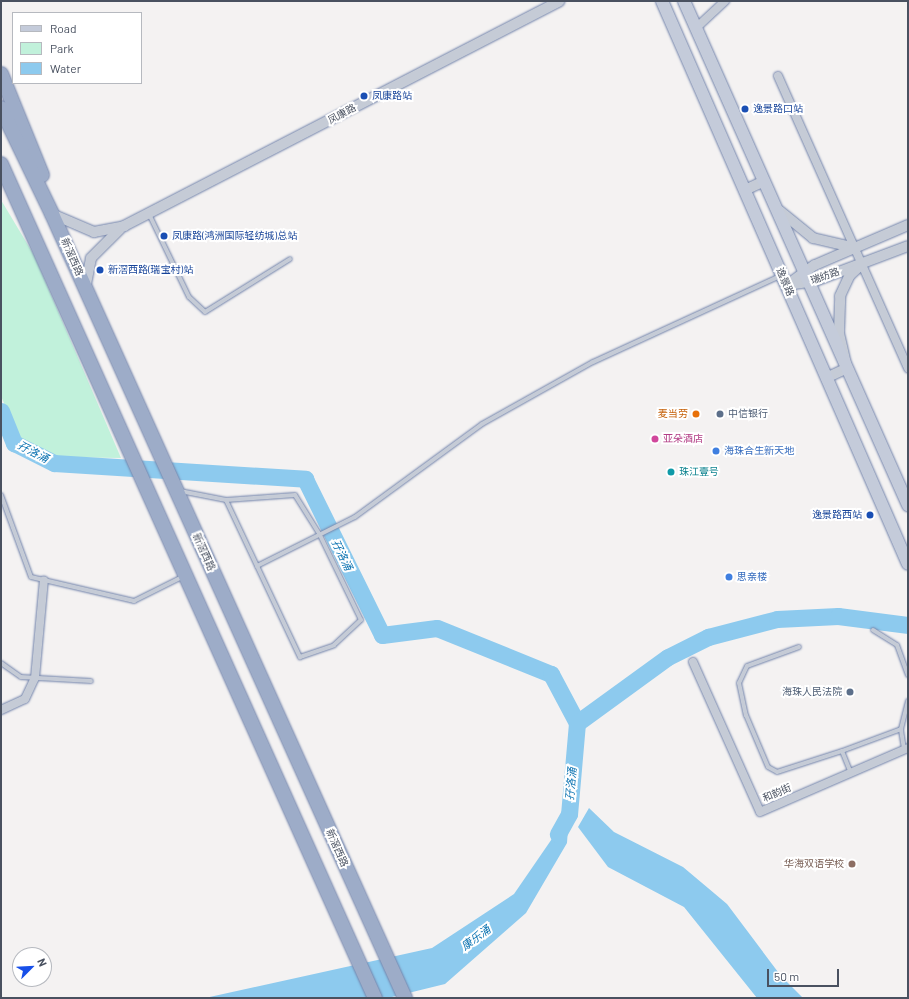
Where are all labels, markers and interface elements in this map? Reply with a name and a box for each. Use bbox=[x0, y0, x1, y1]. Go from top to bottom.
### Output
legend bbox=[12, 12, 142, 84]
text: Road bbox=[50, 21, 77, 35]
text: Park bbox=[50, 41, 74, 55]
text: Water bbox=[50, 61, 81, 75]
place label: 凤康路站 bbox=[372, 90, 412, 102]
marker: 凤康路站 bbox=[359, 91, 369, 101]
street label: 凤康路 bbox=[326, 102, 358, 126]
place label: 逸景路口站 bbox=[753, 103, 803, 115]
marker: 逸景路口站 bbox=[740, 104, 750, 114]
place label: 凤康路(鸿洲国际轻纺城)总站 bbox=[172, 230, 297, 242]
marker: 凤康路(鸿洲国际轻纺城)总站 bbox=[159, 231, 169, 241]
street label: 新滘西路 bbox=[58, 236, 86, 278]
place label: 新滘西路(瑞宝村)站 bbox=[108, 264, 193, 276]
marker: 新滘西路(瑞宝村)站 bbox=[95, 265, 105, 275]
street label: 瑞纺路 bbox=[809, 265, 841, 287]
street label: 逸景路 bbox=[774, 266, 796, 298]
place label: 麦当劳 bbox=[658, 408, 688, 420]
place label: 中信银行 bbox=[728, 408, 768, 420]
marker: 麦当劳 bbox=[691, 409, 701, 419]
marker: 中信银行 bbox=[715, 409, 725, 419]
place label: 亚朵酒店 bbox=[663, 433, 703, 445]
marker: 亚朵酒店 bbox=[650, 434, 660, 444]
water label: 孖洛涌 bbox=[15, 438, 51, 466]
place label: 海珠合生新天地 bbox=[724, 445, 794, 457]
marker: 海珠合生新天地 bbox=[711, 446, 721, 456]
place label: 珠江壹号 bbox=[679, 466, 719, 478]
marker: 珠江壹号 bbox=[666, 467, 676, 477]
place label: 逸景路西站 bbox=[812, 509, 862, 521]
marker: 逸景路西站 bbox=[865, 510, 875, 520]
street label: 新滘西路 bbox=[190, 531, 218, 573]
water label: 孖洛涌 bbox=[329, 537, 355, 573]
place label: 思亲楼 bbox=[737, 571, 767, 583]
marker: 思亲楼 bbox=[724, 572, 734, 582]
place label: 海珠人民法院 bbox=[782, 686, 842, 698]
marker: 海珠人民法院 bbox=[845, 687, 855, 697]
water label: 孖洛涌 bbox=[563, 767, 579, 801]
street label: 和韵街 bbox=[761, 782, 793, 804]
street label: 新滘西路 bbox=[323, 827, 351, 869]
place label: 华海双语学校 bbox=[784, 858, 844, 870]
marker: 华海双语学校 bbox=[847, 859, 857, 869]
water label: 康乐涌 bbox=[459, 923, 493, 953]
north arrow bbox=[12, 947, 52, 987]
text: N bbox=[35, 956, 50, 968]
scale bar bbox=[769, 961, 841, 987]
text: 50 m bbox=[774, 969, 799, 983]

